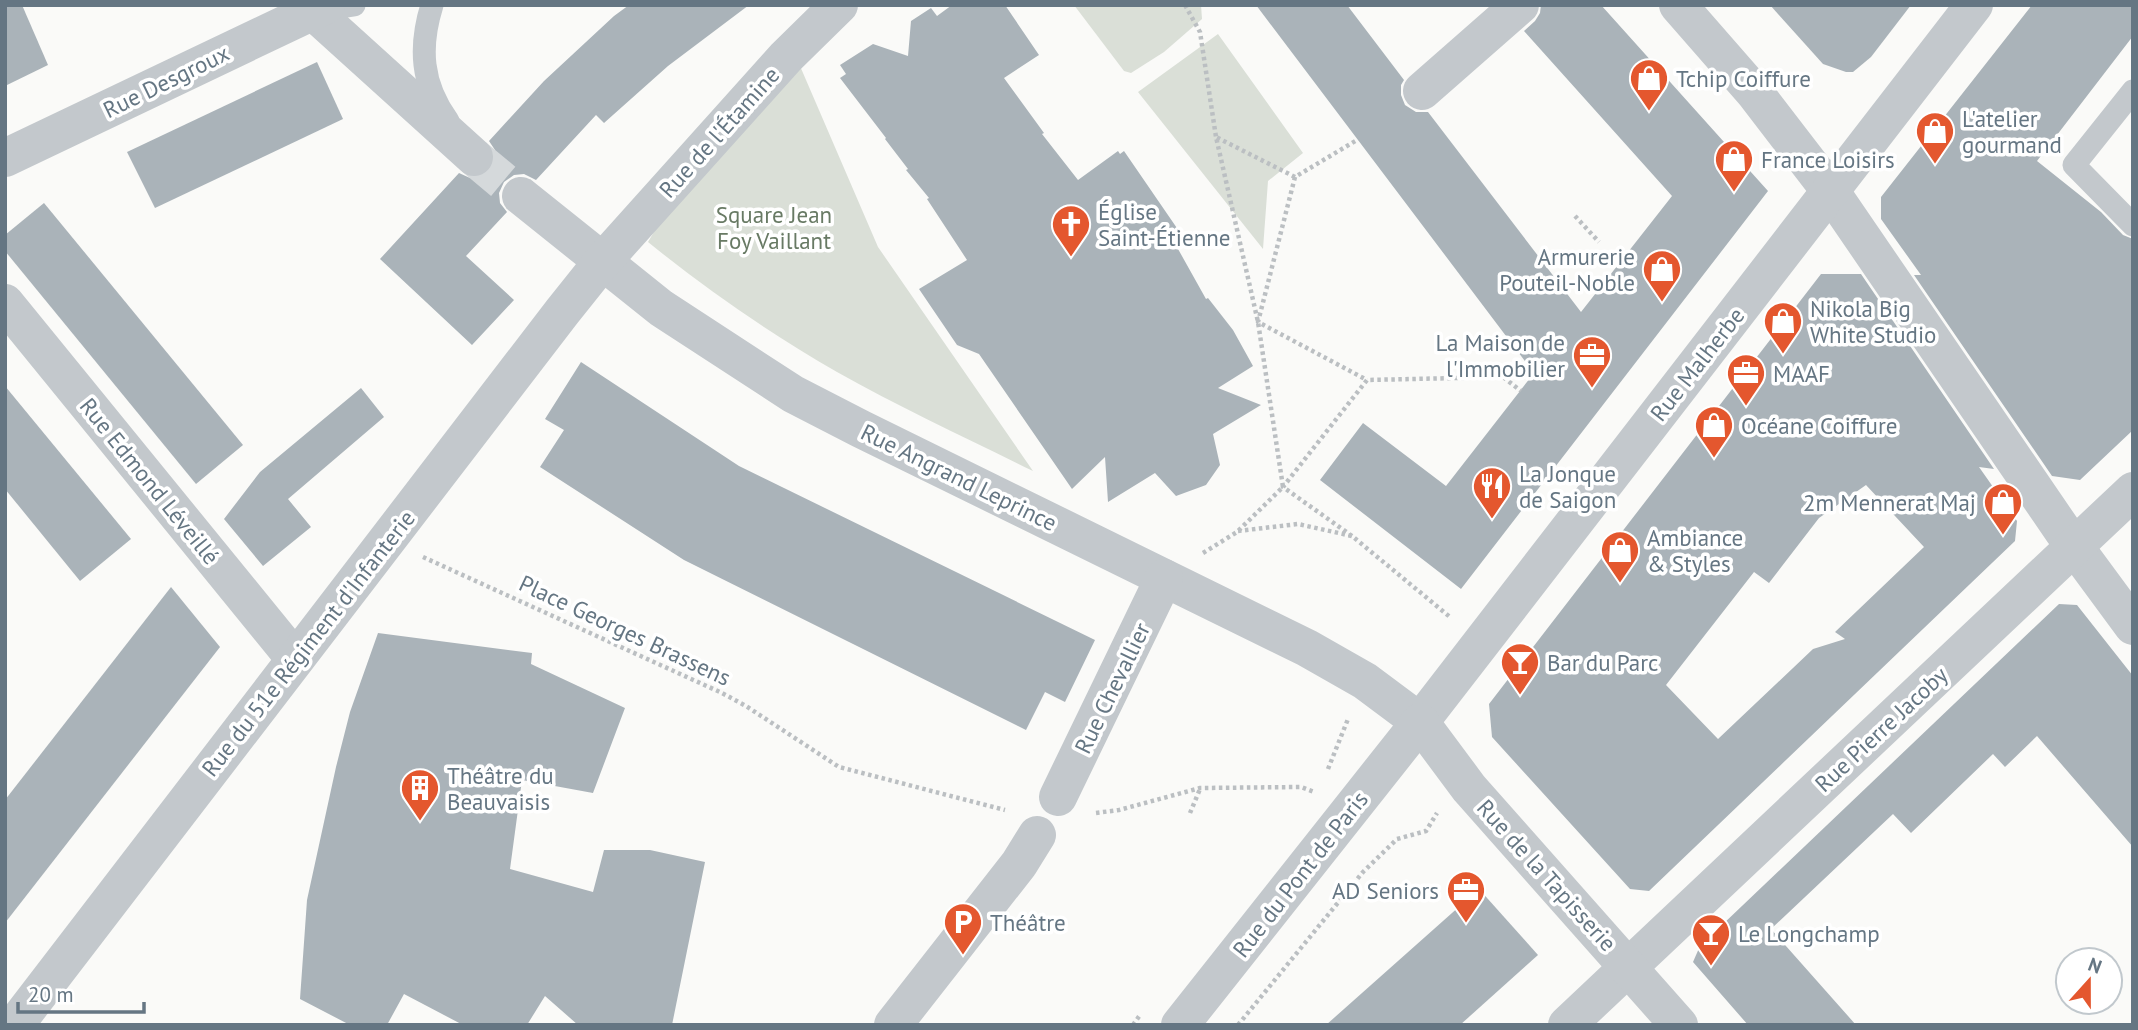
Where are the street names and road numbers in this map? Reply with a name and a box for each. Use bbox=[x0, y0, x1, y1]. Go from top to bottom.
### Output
street label: Rue Desgroux bbox=[98, 38, 234, 124]
street label: Rue de l'Étamine bbox=[653, 61, 785, 203]
street label: Rue Malherbe bbox=[1644, 301, 1750, 427]
street label: Rue Edmond Léveillé bbox=[74, 392, 226, 570]
street label: Rue Angrand Leprince bbox=[856, 417, 1062, 537]
street label: Rue du 51e Régiment d'Infanterie bbox=[195, 504, 421, 782]
street label: Place Georges Brassens bbox=[515, 568, 735, 692]
street label: Rue Chevallier bbox=[1068, 618, 1156, 758]
street label: Rue Pierre Jacoby bbox=[1809, 660, 1954, 798]
street label: Rue du Pont de Paris bbox=[1226, 785, 1374, 963]
street label: Rue de la Tapisserie bbox=[1471, 793, 1623, 957]

